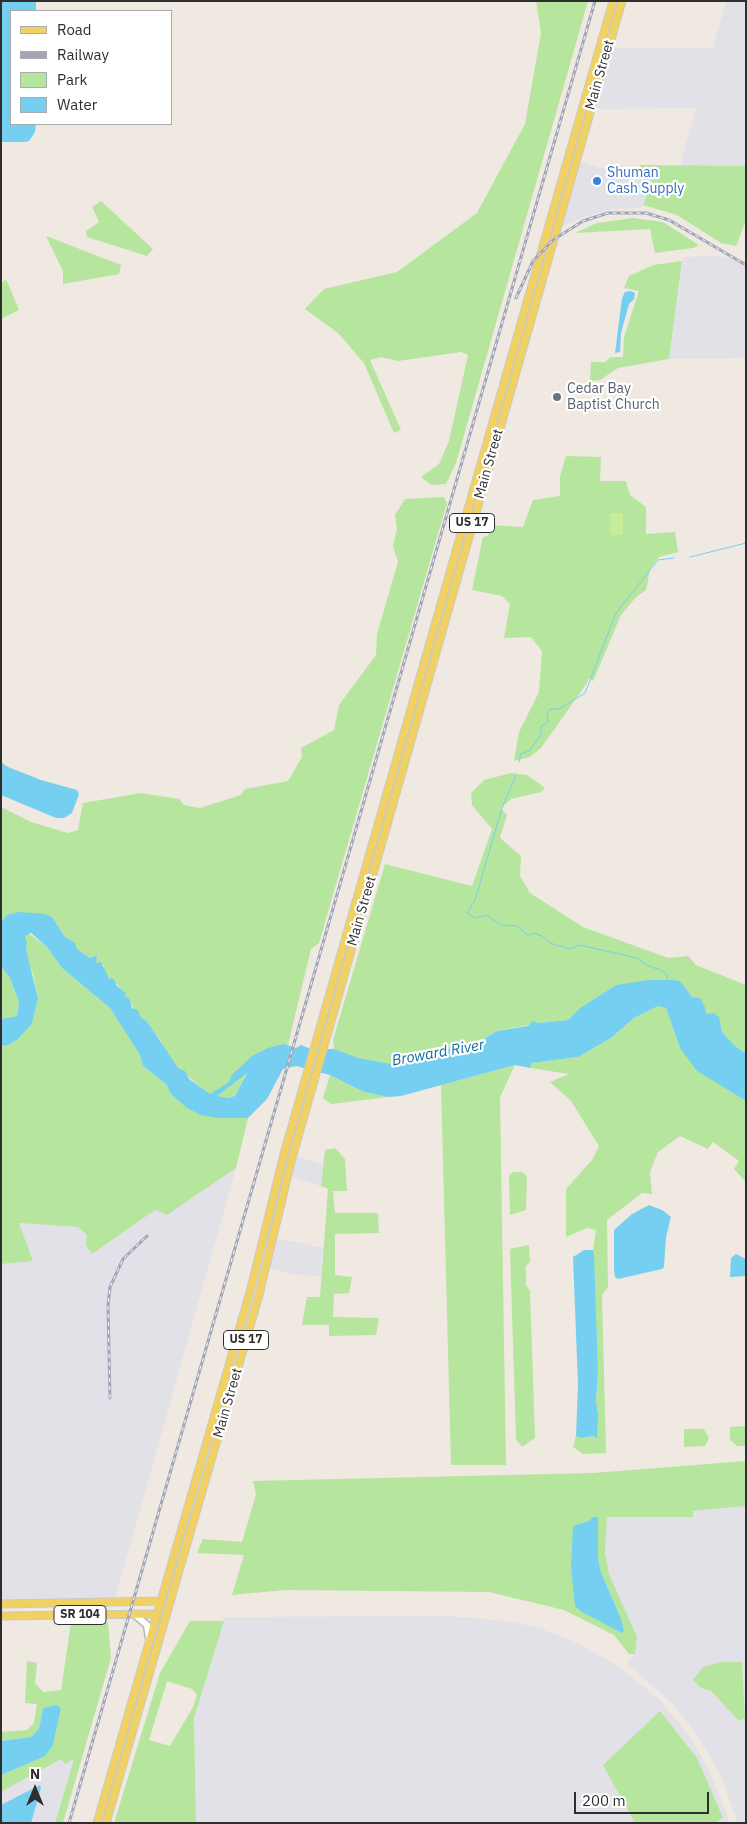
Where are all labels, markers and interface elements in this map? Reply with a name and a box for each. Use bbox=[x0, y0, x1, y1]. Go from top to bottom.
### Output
legend bbox=[10, 10, 172, 125]
text: Road bbox=[57, 20, 92, 39]
street label: Main Street bbox=[582, 38, 618, 112]
text: Railway bbox=[57, 45, 109, 64]
text: Park bbox=[57, 70, 87, 89]
text: Water bbox=[57, 95, 97, 114]
place label: Shuman Cash Supply bbox=[607, 165, 684, 198]
marker: Shuman Cash Supply bbox=[591, 175, 603, 187]
place label: Cedar Bay Baptist Church bbox=[567, 381, 660, 414]
marker: Cedar Bay Baptist Church bbox=[551, 391, 563, 403]
street label: Main Street bbox=[471, 427, 507, 501]
road number: US 17 bbox=[450, 514, 494, 532]
street label: Main Street bbox=[344, 874, 380, 948]
water label: Broward River bbox=[390, 1036, 486, 1070]
road number: US 17 bbox=[224, 1330, 268, 1350]
street label: Main Street bbox=[210, 1366, 246, 1440]
road number: SR 104 bbox=[54, 1606, 106, 1624]
north arrow bbox=[10, 1764, 60, 1814]
text: N bbox=[30, 1765, 40, 1783]
scale bar bbox=[577, 1782, 712, 1814]
text: 200 m bbox=[582, 1791, 626, 1810]

